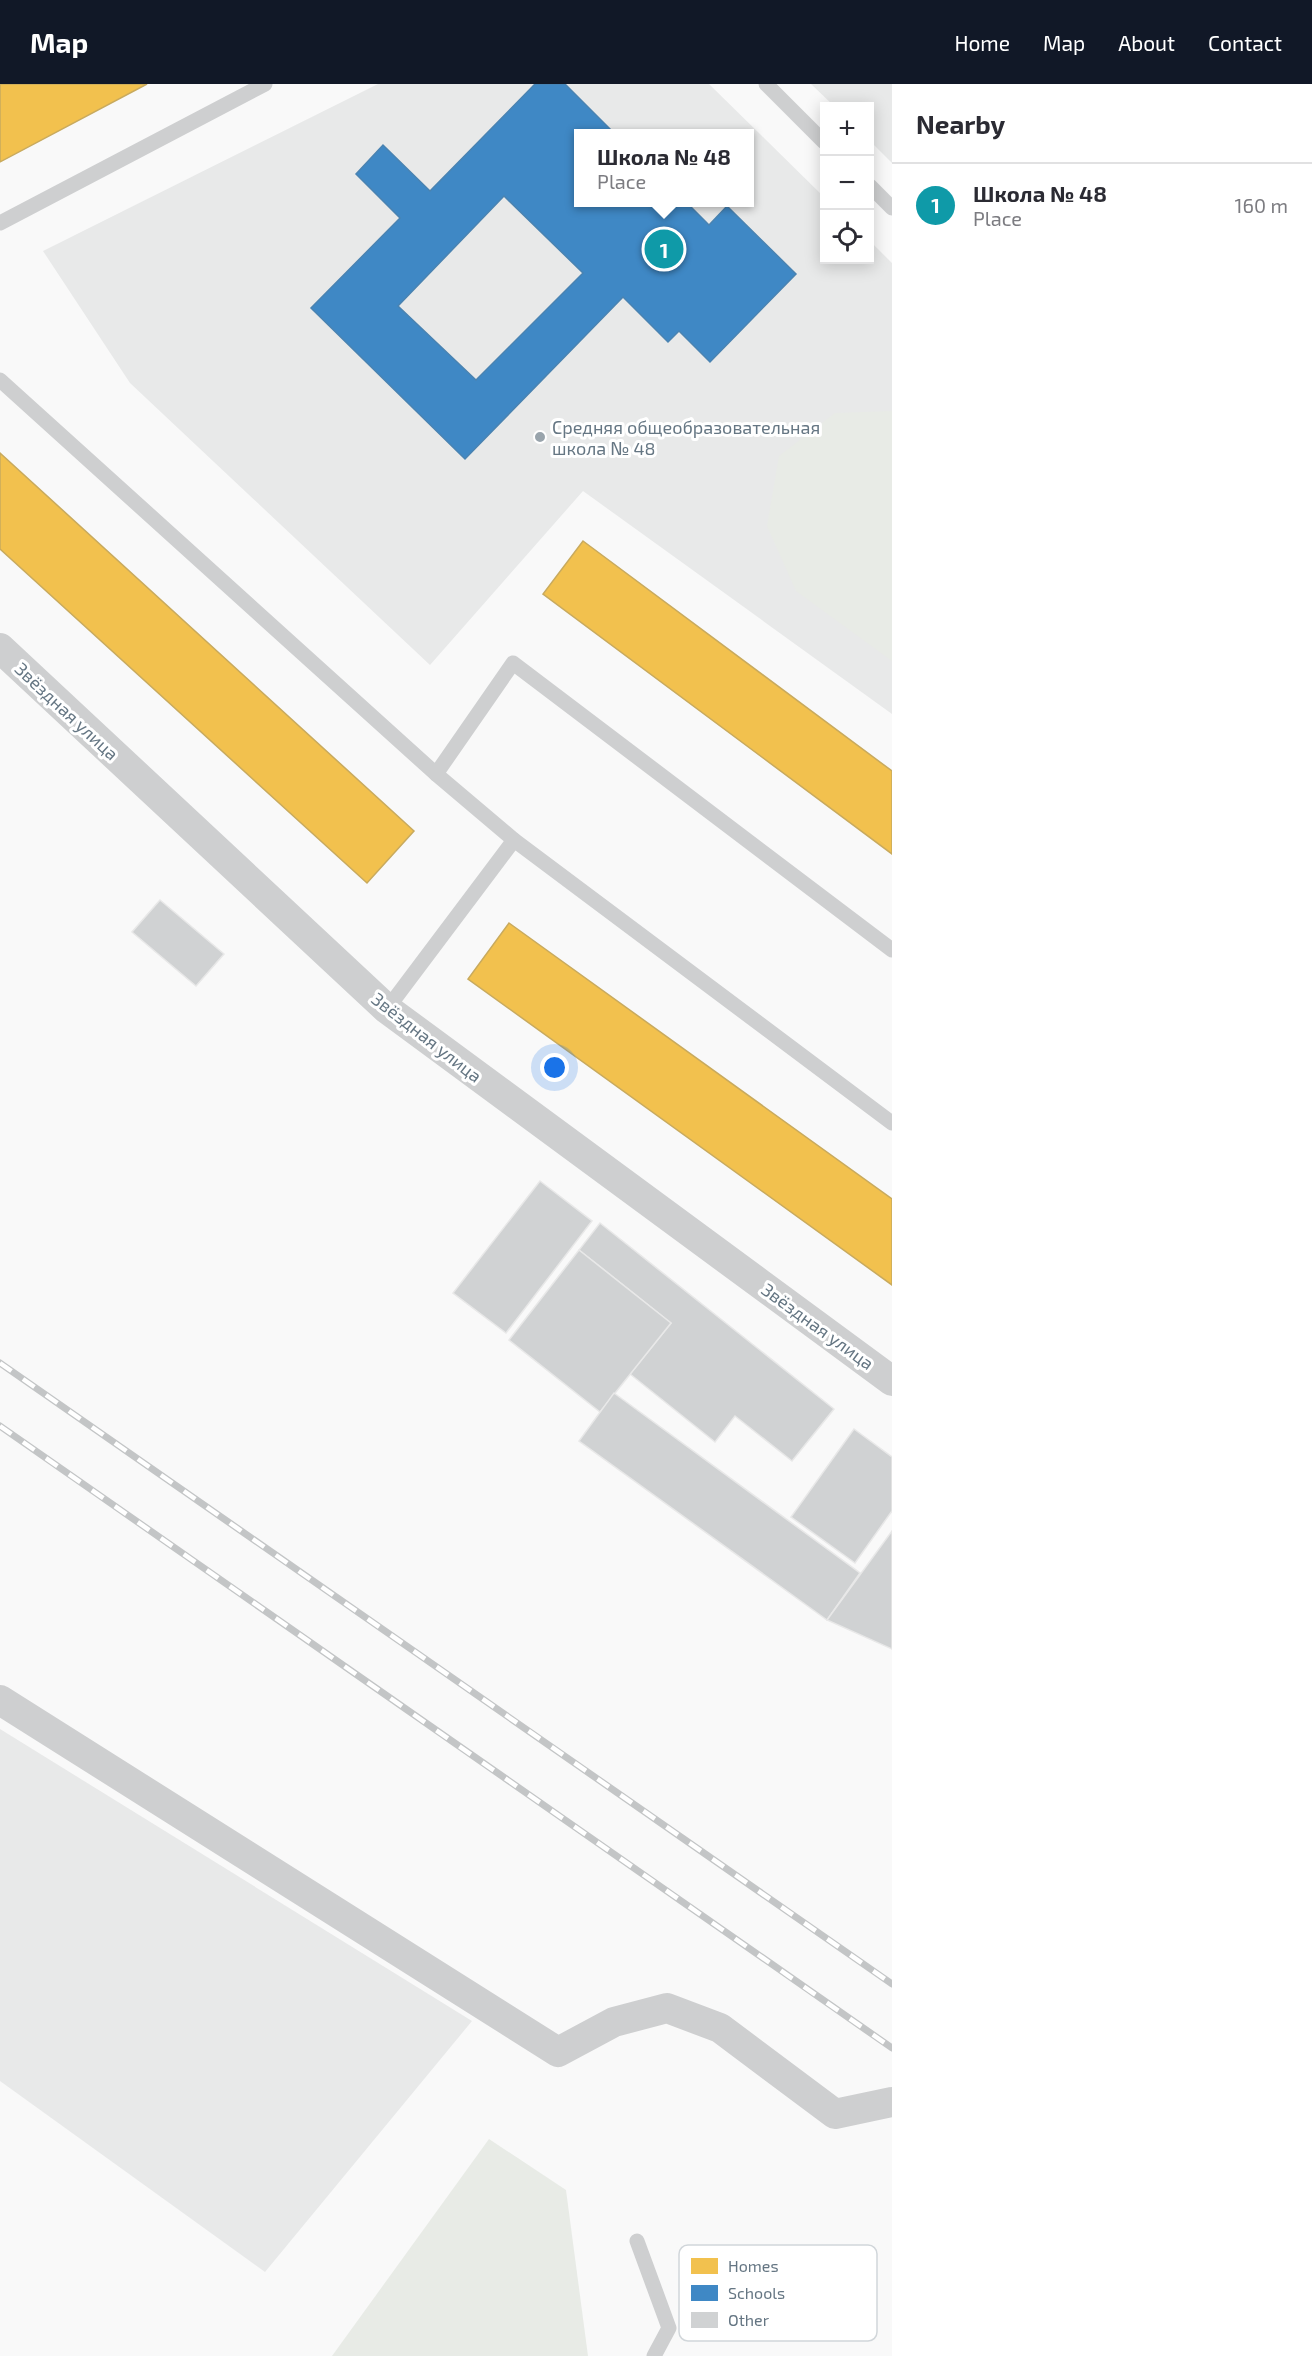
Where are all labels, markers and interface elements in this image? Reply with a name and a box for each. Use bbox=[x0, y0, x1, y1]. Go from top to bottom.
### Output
text: Map bbox=[30, 25, 88, 59]
text: Home bbox=[954, 30, 1010, 55]
text: Map bbox=[1043, 30, 1085, 55]
text: About bbox=[1118, 30, 1175, 55]
text: Contact bbox=[1208, 30, 1282, 55]
map controls bbox=[820, 102, 874, 264]
button: + bbox=[820, 102, 874, 156]
text: Nearby bbox=[916, 108, 1005, 139]
popup bbox=[574, 129, 754, 207]
text: Школа № 48 bbox=[597, 143, 731, 169]
button: − bbox=[820, 156, 874, 210]
text: Place bbox=[597, 169, 646, 193]
text: Школа № 48 bbox=[973, 180, 1107, 206]
text: 1 bbox=[931, 193, 940, 217]
text: 160 m bbox=[1235, 193, 1288, 217]
text: Place bbox=[973, 206, 1022, 230]
button: locate bbox=[820, 210, 874, 264]
pin: 1 bbox=[644, 226, 684, 272]
place label: Средняя общеобразовательная школа № 48 bbox=[552, 416, 820, 459]
marker: Средняя общеобразовательная школа № 48 bbox=[533, 430, 547, 444]
street label: Звёздная улица bbox=[11, 657, 123, 765]
street label: Звёздная улица bbox=[368, 987, 486, 1087]
your location bbox=[540, 1053, 569, 1082]
street label: Звёздная улица bbox=[758, 1278, 878, 1374]
legend bbox=[679, 2245, 877, 2341]
text: Homes bbox=[728, 2256, 779, 2275]
text: Schools bbox=[728, 2283, 785, 2302]
text: Other bbox=[728, 2310, 770, 2329]

